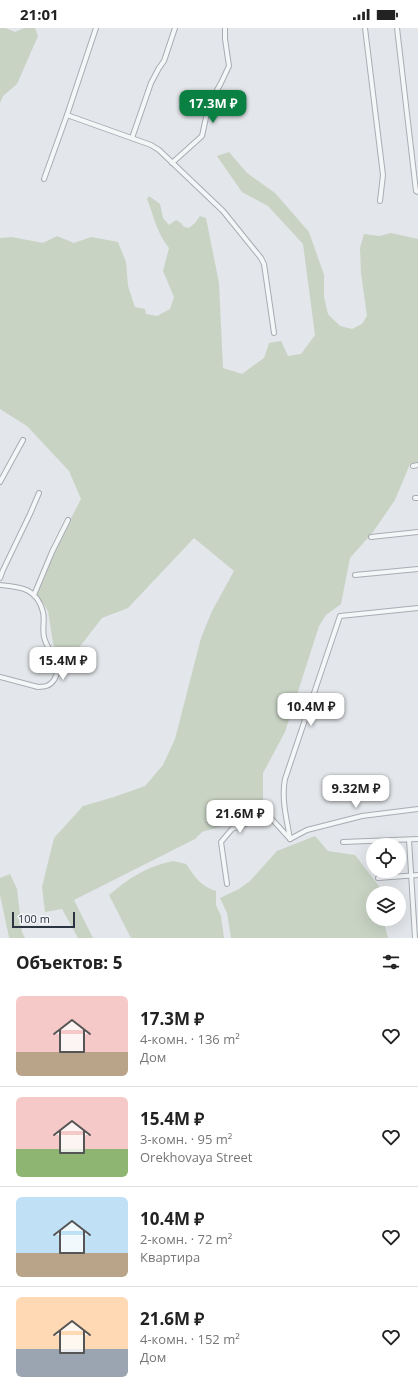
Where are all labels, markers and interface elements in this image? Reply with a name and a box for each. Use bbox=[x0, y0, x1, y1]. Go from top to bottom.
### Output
text: 21:01 bbox=[20, 4, 59, 24]
pin: 17.3M ₽ bbox=[176, 90, 250, 124]
text: 17.3M ₽ bbox=[188, 94, 238, 112]
pin: 15.4M ₽ bbox=[26, 647, 100, 681]
text: 15.4M ₽ bbox=[38, 651, 88, 669]
pin: 10.4M ₽ bbox=[274, 693, 348, 727]
text: 10.4M ₽ bbox=[286, 697, 336, 715]
pin: 9.32M ₽ bbox=[319, 775, 393, 809]
text: 9.32M ₽ bbox=[331, 779, 381, 797]
pin: 21.6M ₽ bbox=[203, 800, 277, 834]
text: 21.6M ₽ bbox=[215, 804, 265, 822]
map controls bbox=[366, 838, 406, 926]
button: locate bbox=[366, 838, 406, 878]
button: layers bbox=[366, 886, 406, 926]
scale bar bbox=[12, 910, 75, 929]
text: 100 m bbox=[18, 911, 50, 926]
text: Объектов: 5 bbox=[16, 951, 122, 974]
icon: filters bbox=[380, 951, 402, 973]
text: 17.3M ₽ bbox=[140, 1007, 204, 1030]
icon: home bbox=[48, 1012, 96, 1060]
icon: heart bbox=[380, 1025, 402, 1047]
text: 4-комн. · 136 m² bbox=[140, 1030, 240, 1048]
text: Дом bbox=[140, 1048, 166, 1066]
text: 15.4M ₽ bbox=[140, 1107, 204, 1130]
icon: home bbox=[48, 1113, 96, 1161]
icon: heart bbox=[380, 1126, 402, 1148]
text: 3-комн. · 95 m² bbox=[140, 1130, 232, 1148]
text: Orekhovaya Street bbox=[140, 1148, 253, 1166]
text: 10.4M ₽ bbox=[140, 1207, 204, 1230]
icon: home bbox=[48, 1213, 96, 1261]
icon: heart bbox=[380, 1226, 402, 1248]
text: 2-комн. · 72 m² bbox=[140, 1230, 232, 1248]
text: Квартира bbox=[140, 1248, 200, 1266]
text: 21.6M ₽ bbox=[140, 1307, 204, 1330]
icon: home bbox=[48, 1313, 96, 1361]
icon: heart bbox=[380, 1326, 402, 1348]
text: 4-комн. · 152 m² bbox=[140, 1330, 240, 1348]
text: Дом bbox=[140, 1348, 166, 1366]

